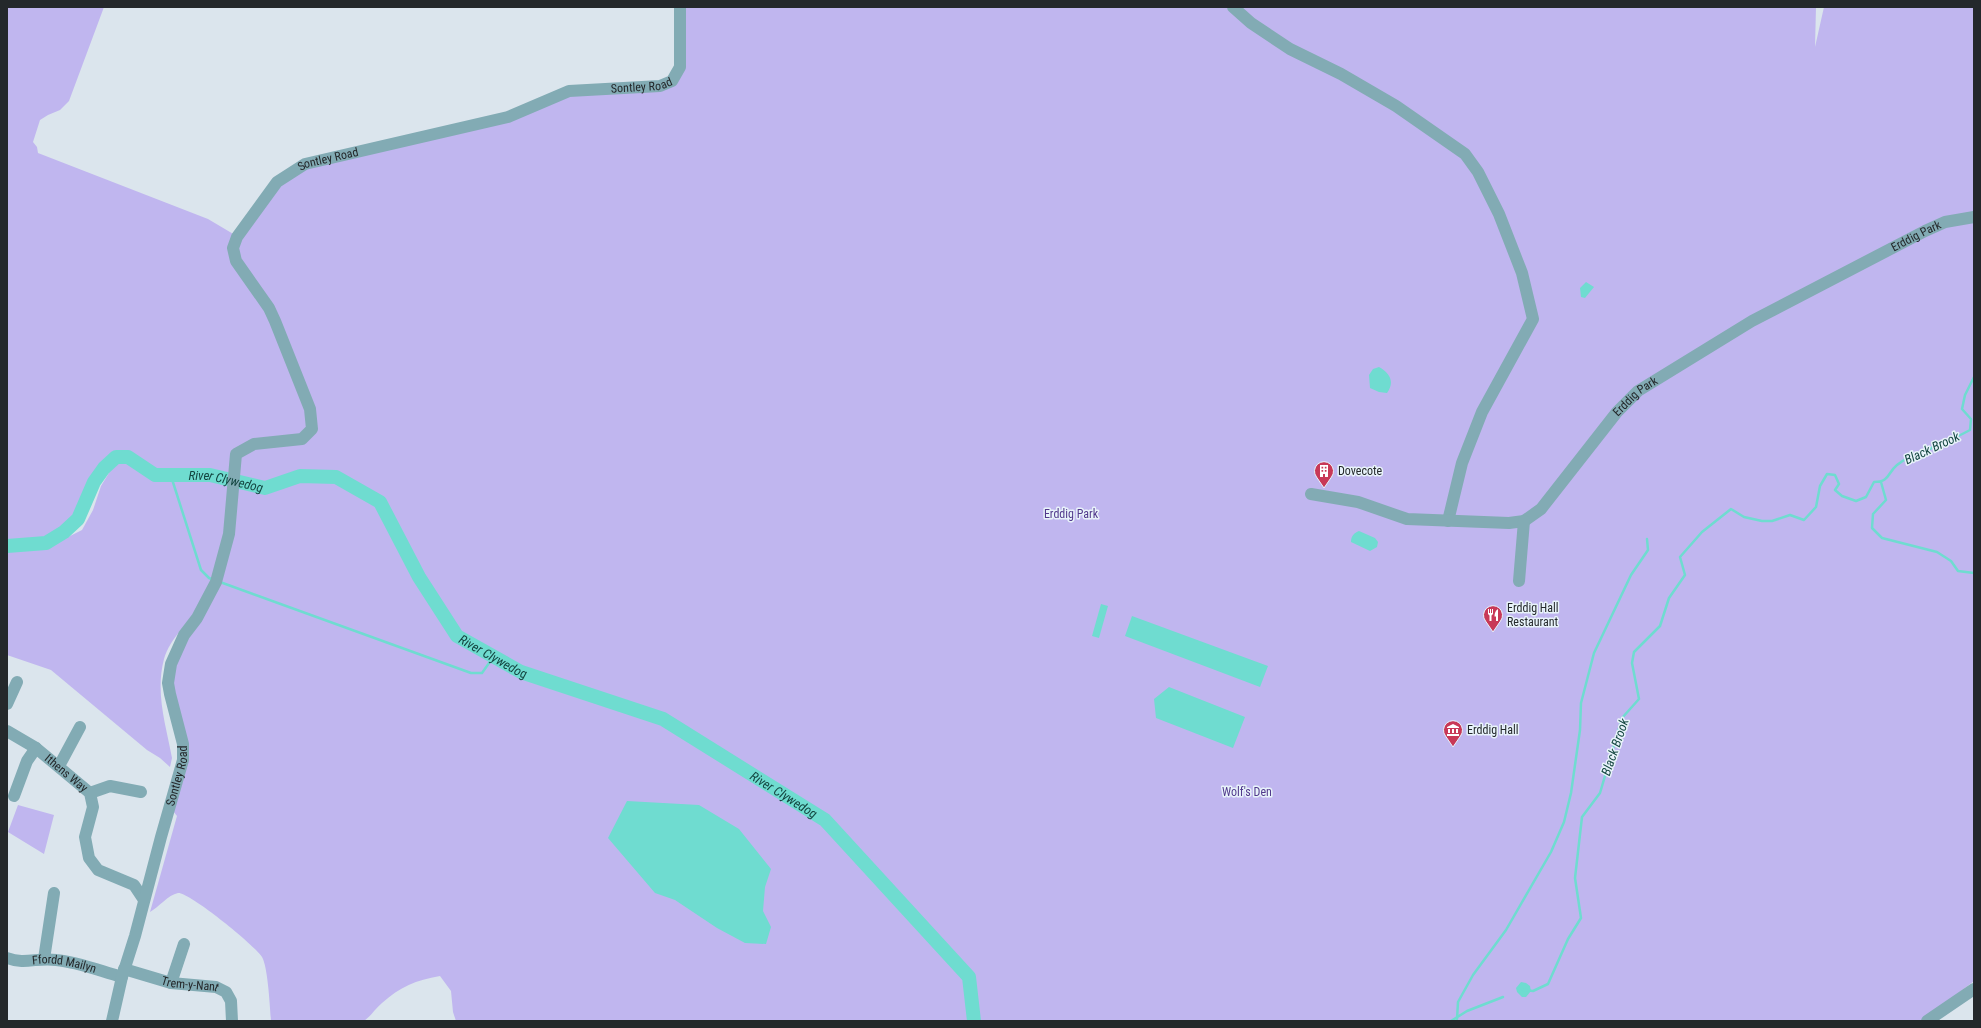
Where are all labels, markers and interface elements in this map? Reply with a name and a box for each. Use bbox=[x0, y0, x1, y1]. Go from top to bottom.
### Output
street label: Sontley Road bbox=[610, 75, 674, 96]
street label: Sontley Road bbox=[295, 145, 360, 174]
street label: Erddig Park bbox=[1889, 217, 1944, 254]
street label: Erddig Park bbox=[1610, 373, 1661, 419]
water label: Black Brook bbox=[1902, 429, 1962, 467]
building icon: Dovecote bbox=[1313, 460, 1335, 488]
place label: Dovecote bbox=[1338, 464, 1383, 478]
water label: River Clywedog bbox=[188, 468, 265, 495]
park label: Erddig Park bbox=[1044, 507, 1099, 521]
place label: Erddig Hall Restaurant bbox=[1507, 601, 1559, 629]
restaurant icon: Erddig Hall Restaurant bbox=[1482, 604, 1504, 632]
water label: River Clywedog bbox=[456, 631, 529, 681]
water label: Black Brook bbox=[1598, 716, 1632, 777]
museum icon: Erddig Hall bbox=[1442, 719, 1464, 747]
place label: Erddig Hall bbox=[1467, 723, 1519, 737]
street label: Sontley Road bbox=[163, 746, 190, 808]
street label: Ithens Way bbox=[42, 751, 91, 795]
water label: River Clywedog bbox=[748, 768, 820, 821]
park label: Wolf's Den bbox=[1222, 785, 1272, 799]
street label: Ffordd Mailyn bbox=[31, 952, 98, 976]
street label: Trem-y-Nant bbox=[160, 973, 222, 995]

